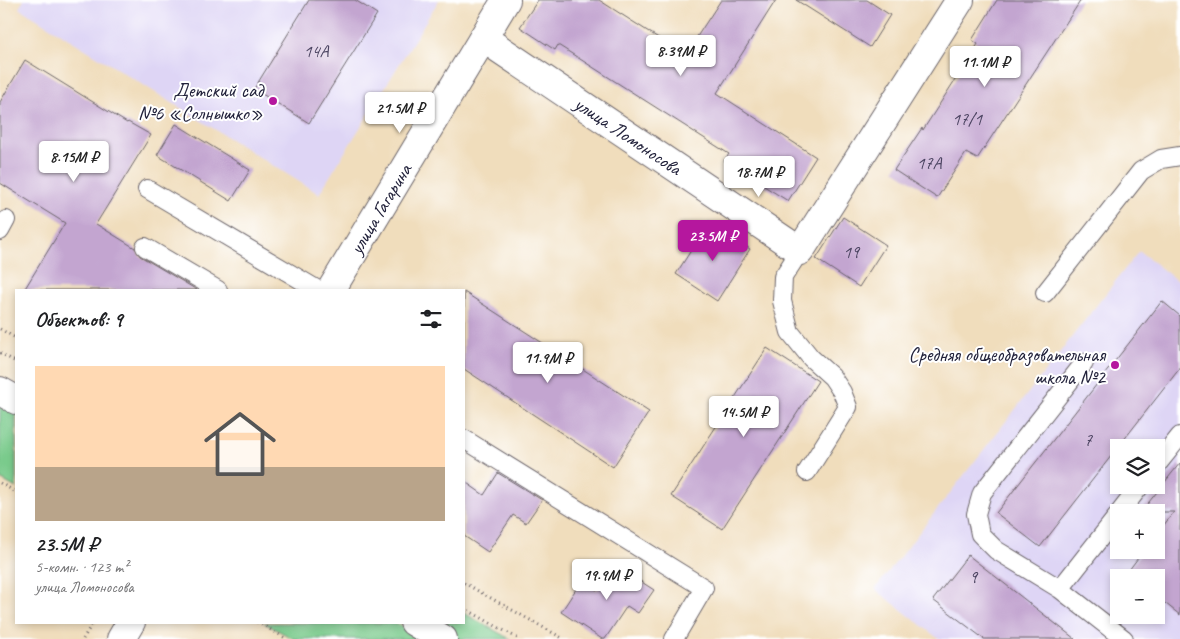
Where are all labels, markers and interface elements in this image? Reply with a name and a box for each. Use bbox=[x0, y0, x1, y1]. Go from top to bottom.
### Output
pin: 8.39M ₽ bbox=[635, 34, 727, 77]
house number: 14А bbox=[303, 40, 330, 62]
text: 8.39M ₽ bbox=[657, 41, 705, 61]
pin: 11.1M ₽ bbox=[939, 46, 1031, 88]
text: 11.1M ₽ bbox=[961, 52, 1009, 72]
place label: Детский сад №6 «Солнышко» bbox=[138, 78, 265, 126]
street label: улица Ломоносова bbox=[569, 91, 688, 182]
pin: 21.5M ₽ bbox=[354, 92, 446, 134]
marker: Детский сад №6 «Солнышко» bbox=[267, 95, 279, 107]
text: 21.5M ₽ bbox=[376, 98, 424, 118]
house number: 17/1 bbox=[952, 108, 983, 130]
pin: 8.15M ₽ bbox=[28, 140, 120, 183]
text: 8.15M ₽ bbox=[50, 147, 98, 167]
house number: 17А bbox=[916, 152, 943, 174]
pin: 18.7M ₽ bbox=[713, 156, 805, 198]
street label: улица Гагарина bbox=[343, 158, 418, 260]
text: 18.7M ₽ bbox=[735, 162, 783, 182]
pin: 23.5M ₽ bbox=[667, 220, 759, 262]
text: 23.5M ₽ bbox=[689, 226, 737, 246]
house number: 19 bbox=[843, 241, 861, 263]
icon: filters bbox=[417, 305, 445, 333]
text: Объектов: 9 bbox=[35, 306, 123, 332]
pin: 11.9M ₽ bbox=[502, 342, 594, 384]
place label: Средняя общеобразовательная школа №2 bbox=[909, 342, 1107, 390]
text: 11.9M ₽ bbox=[524, 348, 572, 368]
marker: Средняя общеобразовательная школа №2 bbox=[1109, 359, 1121, 371]
pin: 14.5M ₽ bbox=[698, 396, 790, 438]
icon: home bbox=[195, 399, 285, 489]
text: 14.5M ₽ bbox=[720, 402, 768, 422]
house number: 7 bbox=[1084, 429, 1093, 451]
map controls bbox=[1110, 439, 1165, 624]
button: layers bbox=[1110, 439, 1165, 494]
button: + bbox=[1110, 504, 1165, 559]
text: 23.5M ₽ bbox=[35, 531, 98, 557]
text: 5-комн. · 123 m² bbox=[35, 557, 128, 577]
pin: 19.9M ₽ bbox=[561, 558, 653, 601]
text: 19.9M ₽ bbox=[583, 565, 631, 585]
house number: 9 bbox=[969, 566, 979, 588]
button: − bbox=[1110, 569, 1165, 624]
text: улица Ломоносова bbox=[35, 577, 134, 597]

